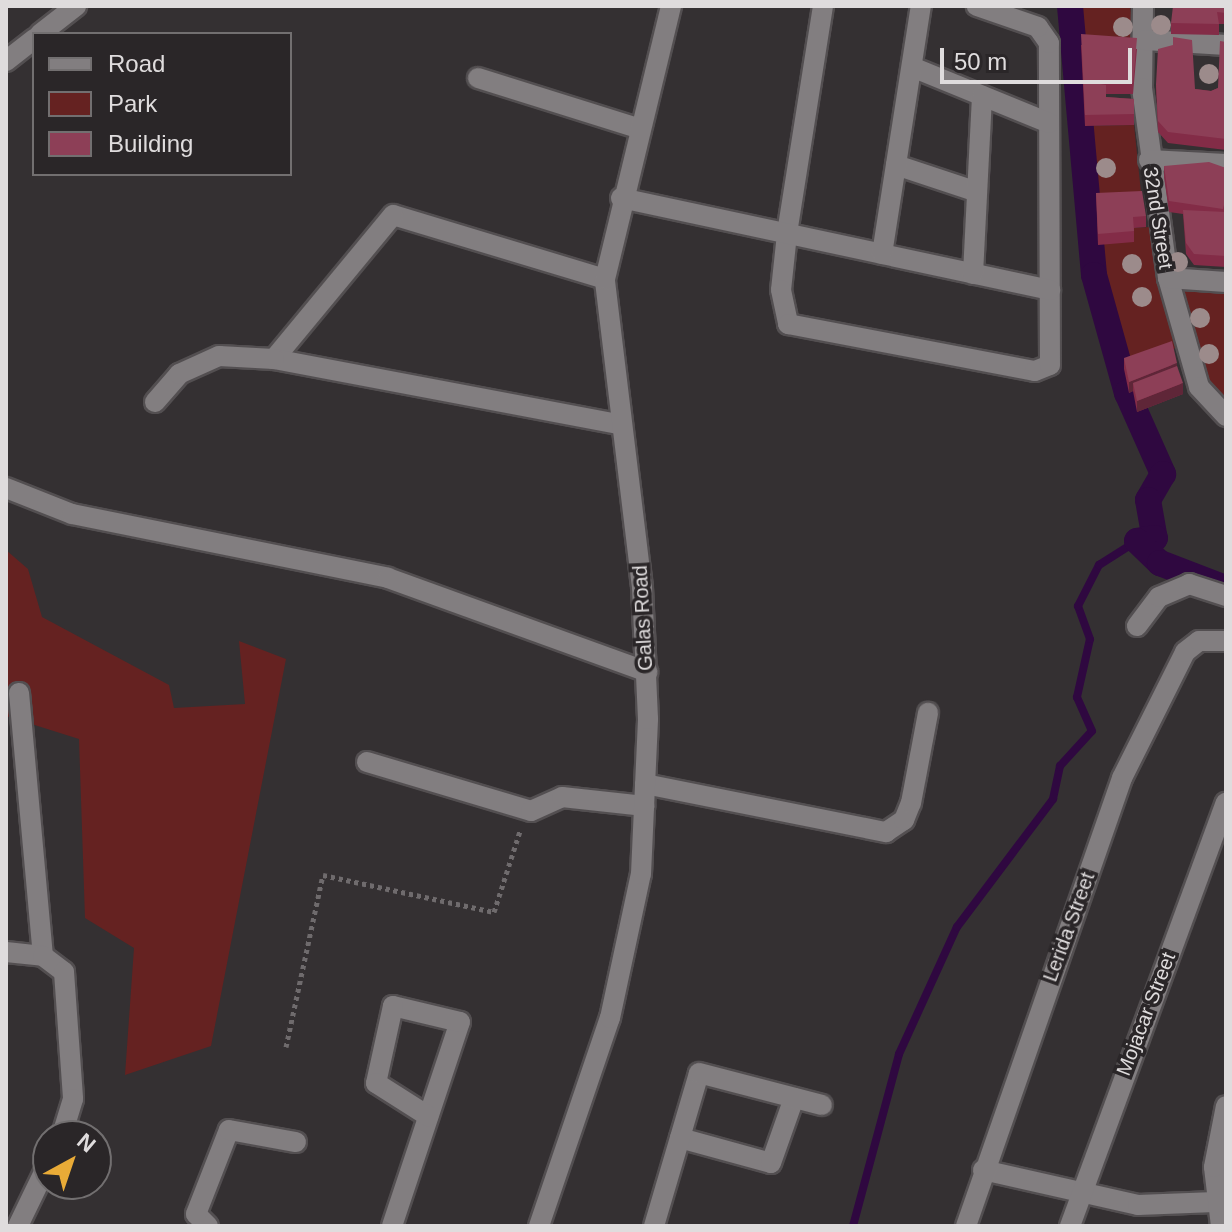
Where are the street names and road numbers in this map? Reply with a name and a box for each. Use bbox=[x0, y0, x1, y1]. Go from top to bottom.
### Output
street label: 32nd Street bbox=[1138, 165, 1178, 271]
street label: Galas Road bbox=[628, 565, 658, 671]
street label: Lerida Street bbox=[1038, 869, 1100, 985]
street label: Mojacar Street bbox=[1111, 949, 1181, 1079]

